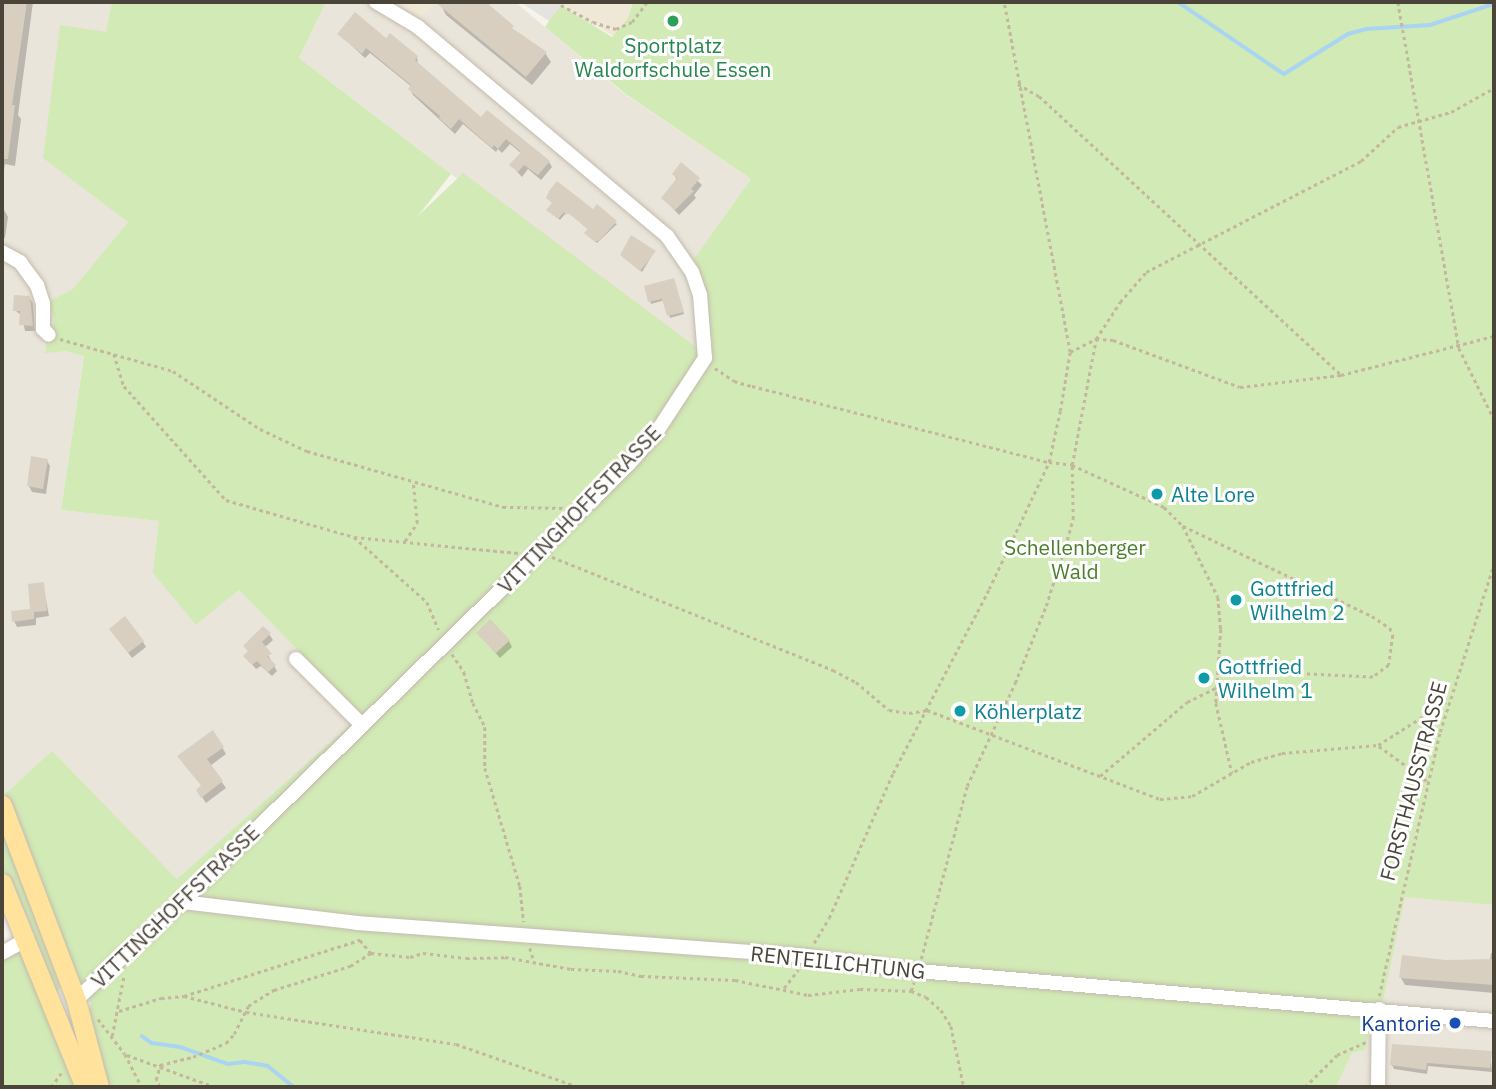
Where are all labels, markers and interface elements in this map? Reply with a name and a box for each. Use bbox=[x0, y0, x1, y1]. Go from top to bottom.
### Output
marker: Sportplatz Waldorfschule Essen bbox=[665, 13, 681, 29]
place label: Sportplatz Waldorfschule Essen bbox=[575, 32, 771, 82]
street label: VITTINGHOFFSTRASSE bbox=[492, 420, 666, 598]
place label: Alte Lore bbox=[1171, 481, 1255, 507]
marker: Alte Lore bbox=[1149, 486, 1165, 502]
park label: Schellenberger Wald bbox=[1004, 534, 1146, 584]
place label: Gottfried Wilhelm 2 bbox=[1250, 575, 1345, 625]
marker: Gottfried Wilhelm 2 bbox=[1228, 592, 1244, 608]
place label: Gottfried Wilhelm 1 bbox=[1218, 653, 1313, 703]
marker: Gottfried Wilhelm 1 bbox=[1196, 670, 1212, 686]
street label: FORSTHAUSSTRASSE bbox=[1374, 679, 1452, 883]
place label: Köhlerplatz bbox=[974, 698, 1082, 724]
marker: Köhlerplatz bbox=[952, 703, 968, 719]
street label: VITTINGHOFFSTRASSE bbox=[86, 819, 264, 993]
street label: RENTEILICHTUNG bbox=[749, 940, 927, 984]
place label: Kantorie bbox=[1361, 1010, 1441, 1036]
marker: Kantorie bbox=[1447, 1015, 1463, 1031]

